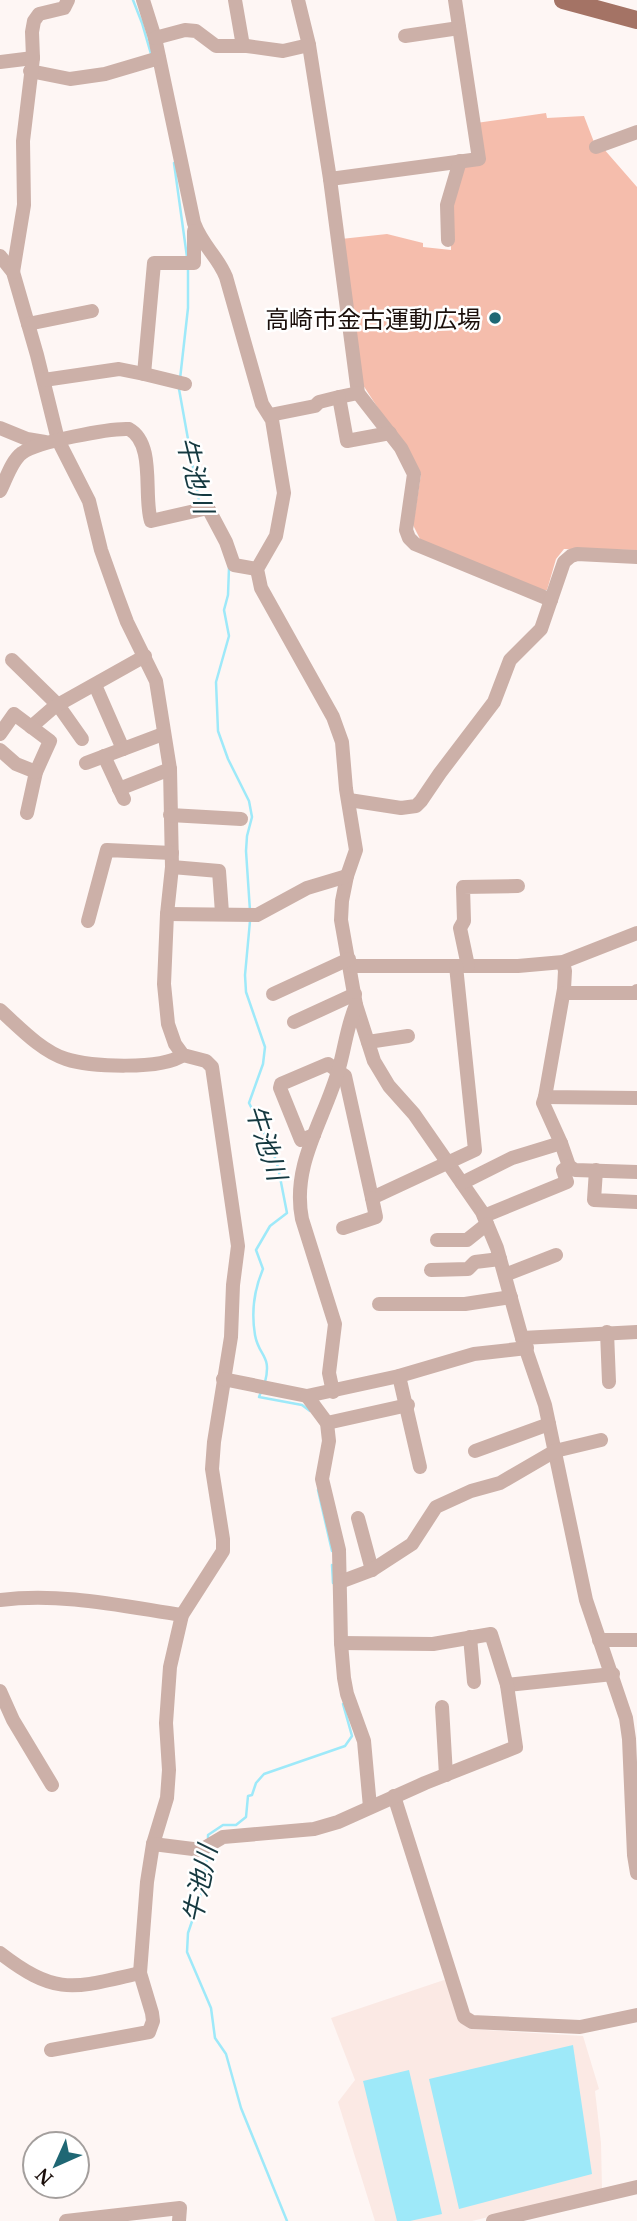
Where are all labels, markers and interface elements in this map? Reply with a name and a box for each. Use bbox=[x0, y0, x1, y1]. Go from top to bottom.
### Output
place label: 高崎市金古運動広場 bbox=[265, 302, 481, 335]
marker: 高崎市金古運動広場 bbox=[487, 310, 503, 326]
water label: 牛池川 bbox=[169, 433, 224, 520]
water label: 牛池川 bbox=[238, 1099, 297, 1187]
water label: 牛池川 bbox=[173, 1839, 225, 1926]
north arrow bbox=[21, 2130, 91, 2200]
text: N bbox=[29, 2163, 58, 2192]

